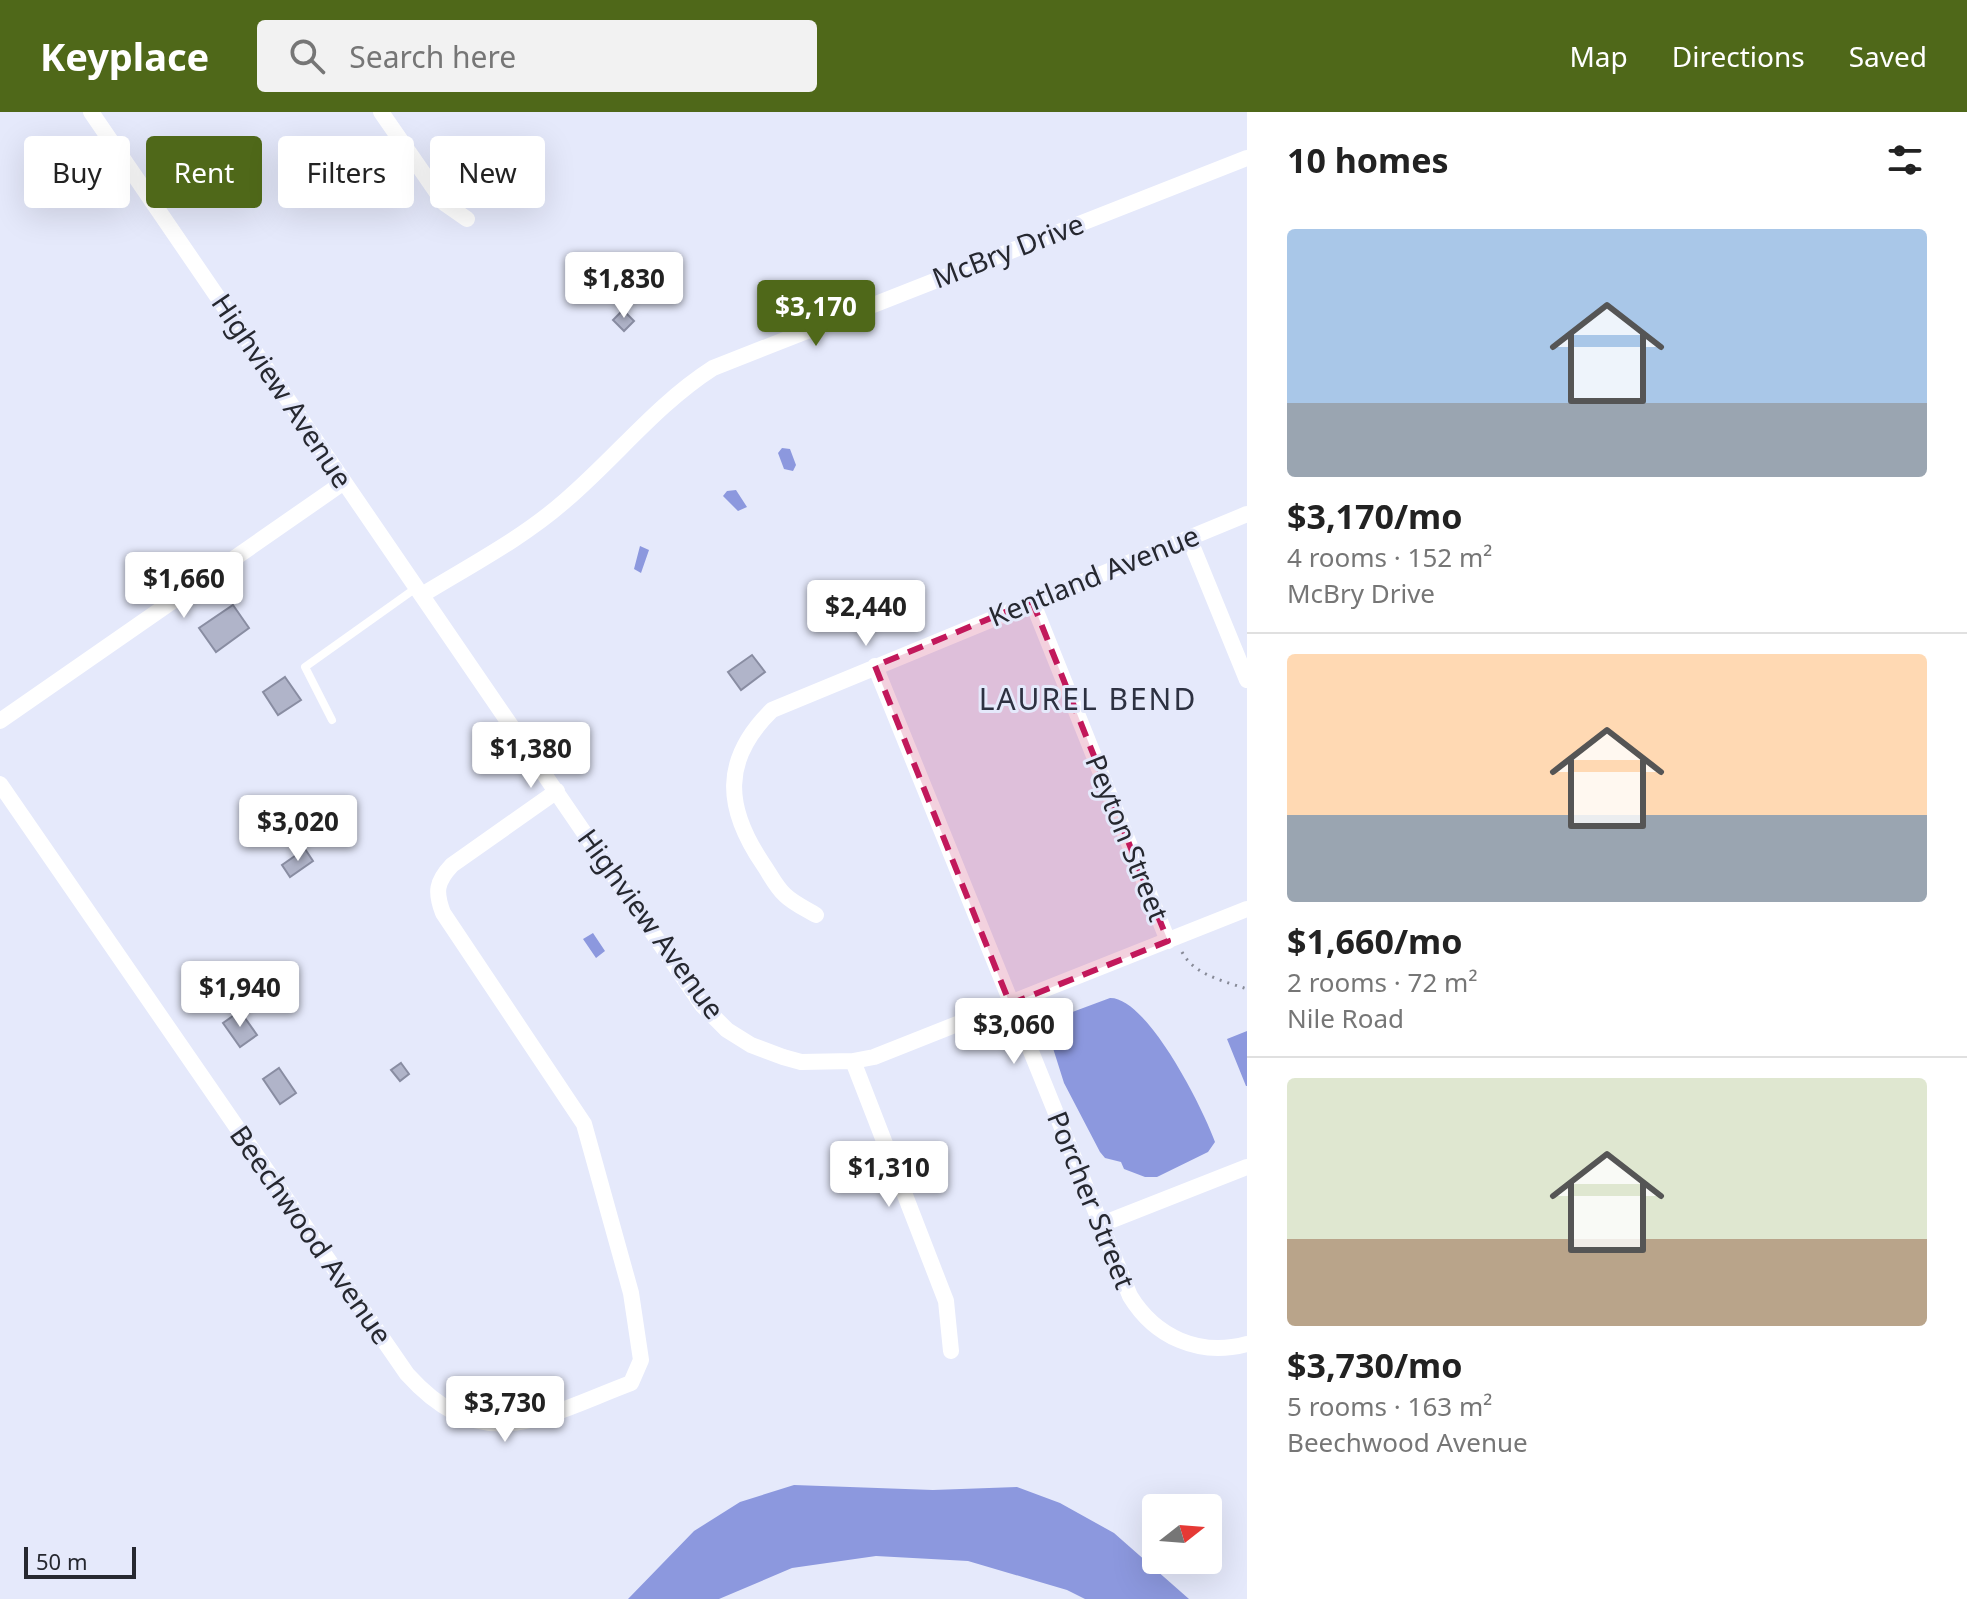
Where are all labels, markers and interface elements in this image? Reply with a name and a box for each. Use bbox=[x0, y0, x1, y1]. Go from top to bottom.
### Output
search box bbox=[257, 20, 817, 92]
text: Keyplace bbox=[40, 30, 209, 82]
icon: search bbox=[285, 34, 329, 78]
text: Search here bbox=[349, 36, 516, 77]
text: Map bbox=[1569, 37, 1628, 75]
text: Directions bbox=[1672, 37, 1805, 75]
text: Saved bbox=[1849, 37, 1927, 75]
chip: Buy bbox=[24, 136, 130, 208]
chip: Rent bbox=[146, 136, 262, 208]
chip: Filters bbox=[278, 136, 414, 208]
chip: New bbox=[430, 136, 545, 208]
text: 10 homes bbox=[1287, 137, 1449, 183]
icon: filters bbox=[1883, 138, 1927, 182]
street label: McBry Drive bbox=[926, 204, 1089, 296]
pin: $1,830 bbox=[559, 252, 689, 320]
text: $1,830 bbox=[583, 260, 665, 296]
pin: $3,170 bbox=[751, 280, 881, 348]
icon: home bbox=[1535, 281, 1679, 425]
street label: Highview Avenue bbox=[204, 286, 362, 495]
text: $3,170 bbox=[775, 288, 857, 324]
text: $3,170/mo bbox=[1287, 493, 1462, 539]
street label: Kentland Avenue bbox=[983, 516, 1204, 635]
text: 4 rooms · 152 m² bbox=[1287, 539, 1492, 575]
pin: $1,660 bbox=[119, 552, 249, 620]
text: $1,660 bbox=[143, 560, 225, 596]
text: McBry Drive bbox=[1287, 575, 1435, 611]
pin: $2,440 bbox=[801, 580, 931, 648]
text: $2,440 bbox=[825, 588, 907, 624]
district label: LAUREL BEND bbox=[979, 678, 1197, 719]
icon: home bbox=[1535, 706, 1679, 850]
pin: $1,380 bbox=[466, 722, 596, 790]
text: $1,380 bbox=[490, 730, 572, 766]
street label: Peyton Street bbox=[1077, 749, 1179, 926]
pin: $3,020 bbox=[233, 795, 363, 863]
text: $3,020 bbox=[257, 803, 339, 839]
street label: Highview Avenue bbox=[570, 821, 734, 1026]
text: $1,660/mo bbox=[1287, 918, 1462, 964]
pin: $1,940 bbox=[175, 961, 305, 1029]
text: 2 rooms · 72 m² bbox=[1287, 964, 1477, 1000]
text: $1,940 bbox=[199, 969, 281, 1005]
pin: $3,060 bbox=[949, 998, 1079, 1066]
text: Nile Road bbox=[1287, 1000, 1404, 1036]
text: $3,060 bbox=[973, 1006, 1055, 1042]
street label: Porcher Street bbox=[1039, 1105, 1145, 1294]
street label: Beechwood Avenue bbox=[222, 1117, 402, 1352]
icon: home bbox=[1535, 1130, 1679, 1274]
pin: $1,310 bbox=[824, 1141, 954, 1209]
text: $1,310 bbox=[848, 1149, 930, 1185]
text: $3,730/mo bbox=[1287, 1342, 1462, 1388]
pin: $3,730 bbox=[440, 1376, 570, 1444]
text: $3,730 bbox=[464, 1384, 546, 1420]
text: 5 rooms · 163 m² bbox=[1287, 1388, 1492, 1424]
text: Beechwood Avenue bbox=[1287, 1424, 1528, 1460]
north arrow bbox=[1142, 1494, 1222, 1574]
map controls bbox=[1142, 1494, 1222, 1574]
scale bar bbox=[24, 1543, 136, 1579]
text: 50 m bbox=[36, 1546, 87, 1576]

